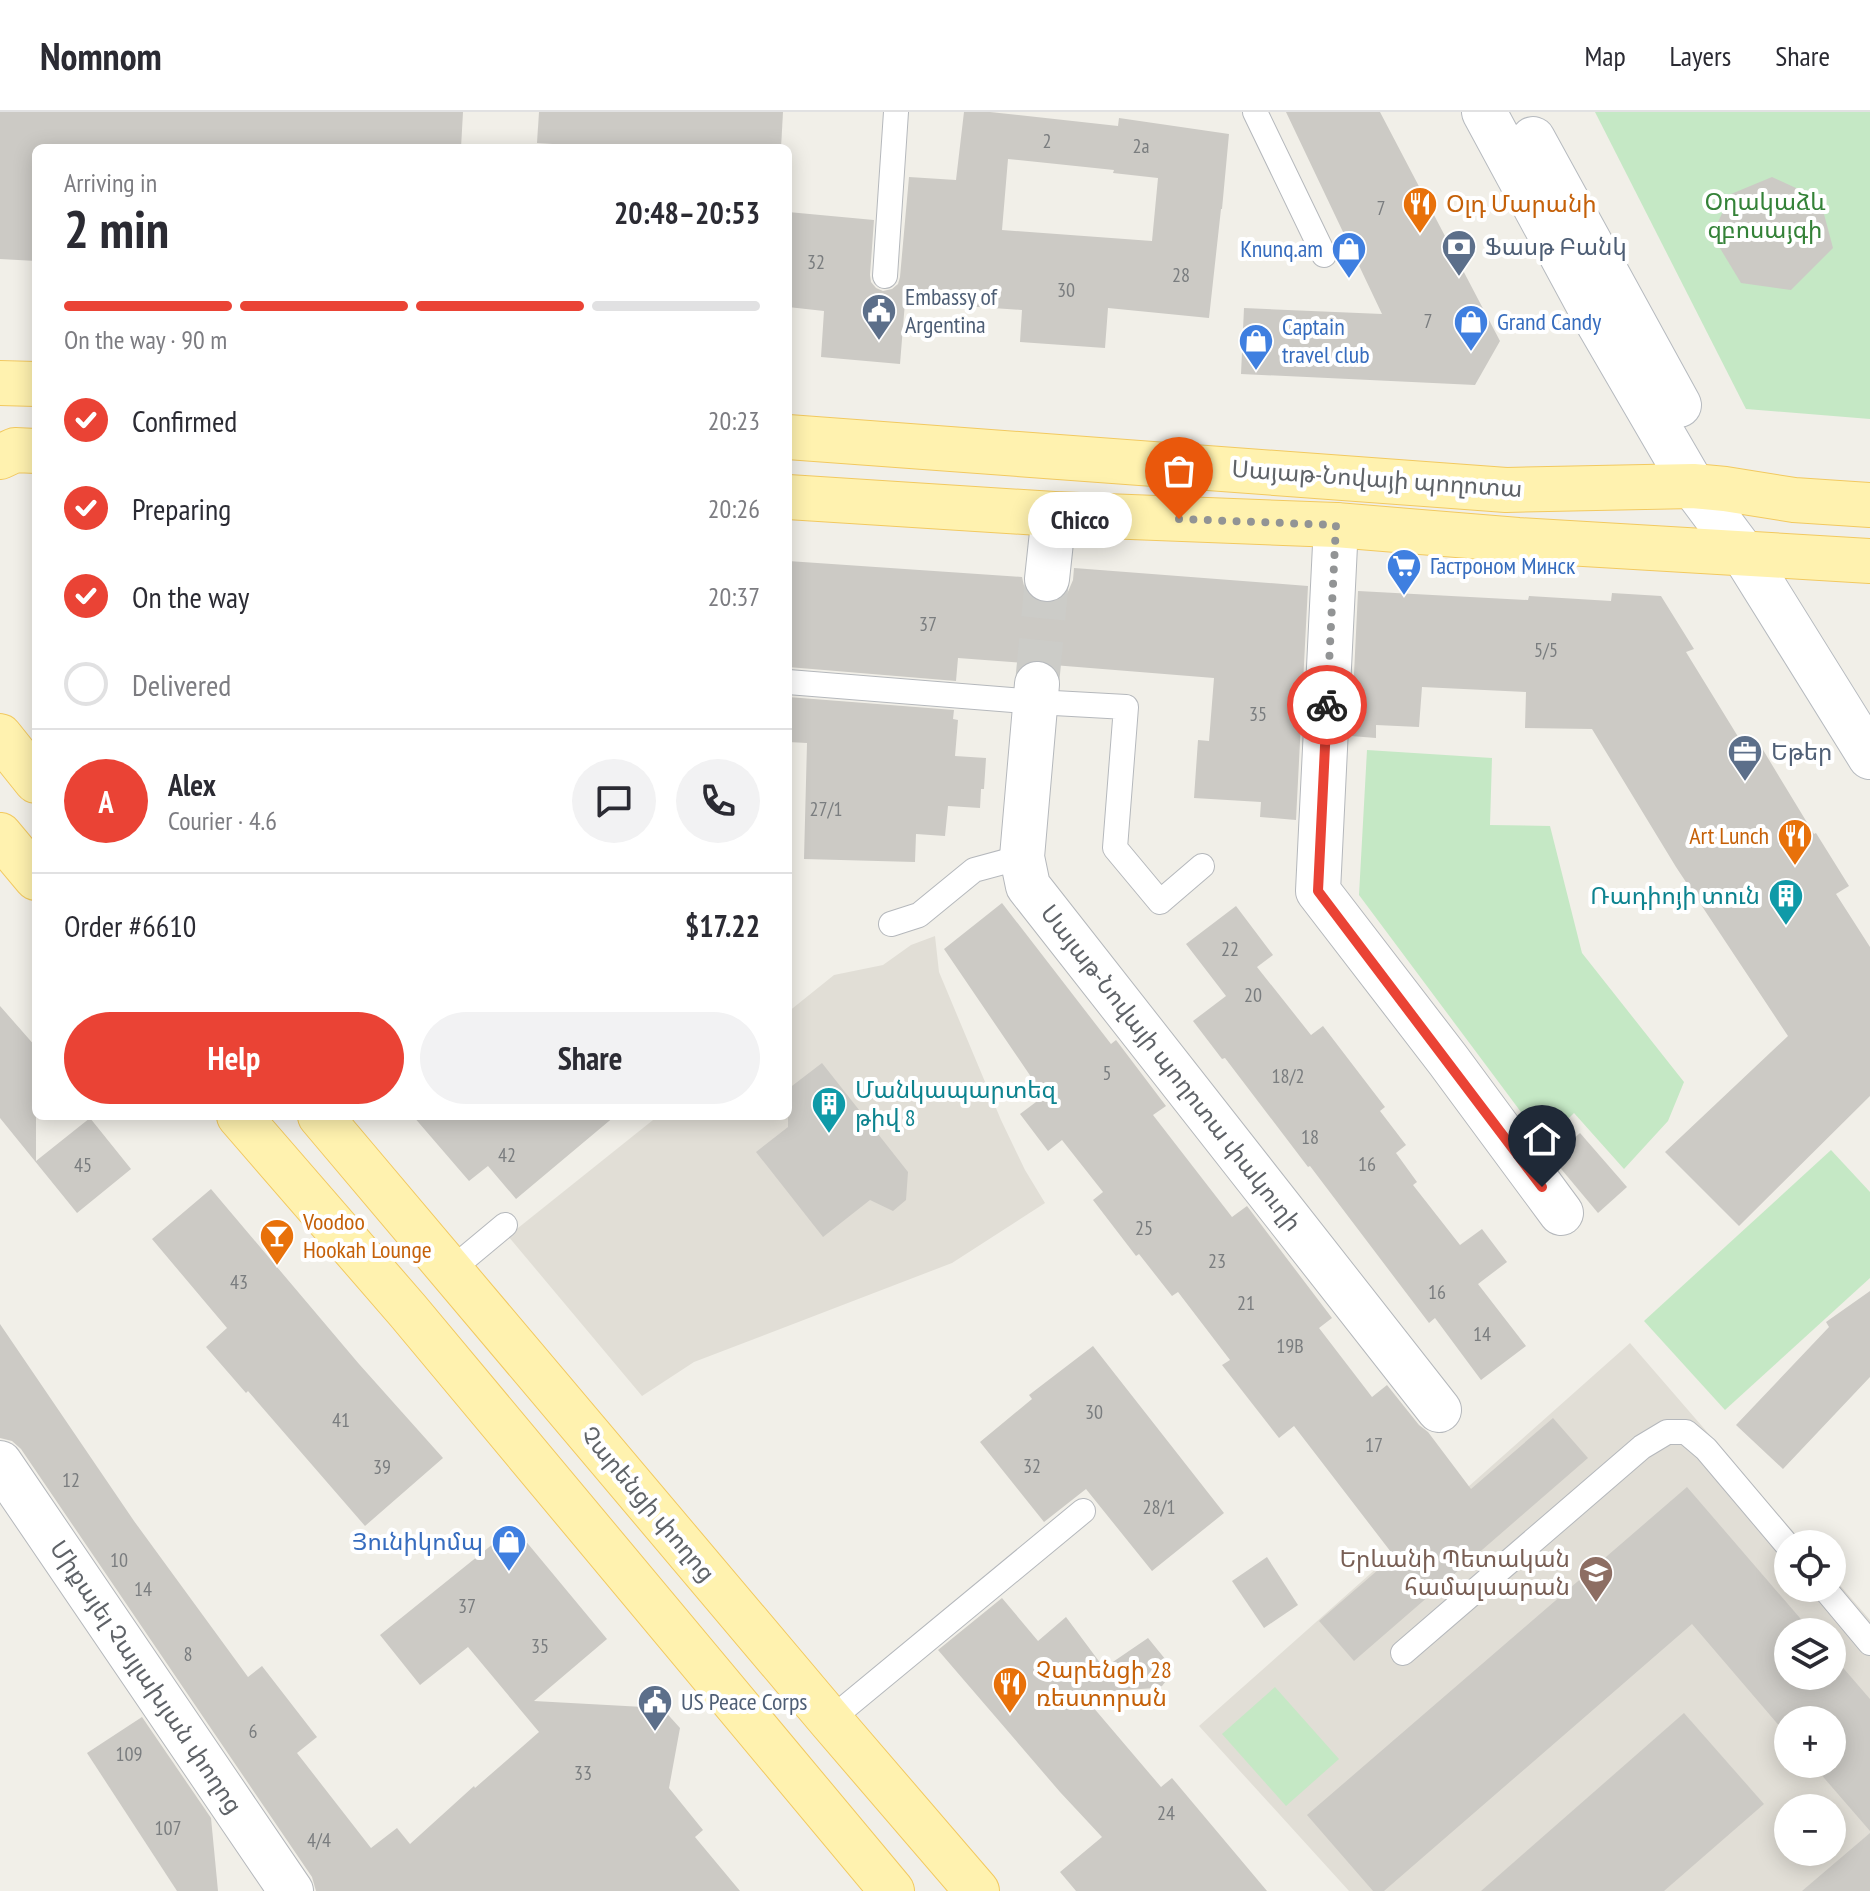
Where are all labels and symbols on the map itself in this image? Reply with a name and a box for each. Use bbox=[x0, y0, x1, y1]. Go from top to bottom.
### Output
house number: 2 bbox=[1043, 128, 1052, 154]
house number: 2a bbox=[1133, 133, 1150, 159]
restaurant icon: Օլդ Մարանի bbox=[1401, 185, 1439, 235]
park label: Օղակաձև զբոսայգի bbox=[1705, 186, 1825, 245]
place label: Օլդ Մարանի bbox=[1446, 188, 1597, 219]
house number: 7 bbox=[1377, 195, 1386, 221]
bank icon: Ֆասթ Բանկ bbox=[1440, 228, 1478, 278]
shop icon: Knunq.am bbox=[1330, 230, 1368, 280]
place label: Ֆասթ Բանկ bbox=[1485, 231, 1627, 262]
place label: Knunq.am bbox=[1240, 233, 1323, 264]
house number: 32 bbox=[807, 249, 825, 275]
house number: 28 bbox=[1172, 262, 1190, 288]
house number: 30 bbox=[1057, 277, 1075, 303]
place label: Embassy of Argentina bbox=[905, 281, 998, 340]
public building icon: Embassy of Argentina bbox=[860, 292, 898, 342]
shop icon: Grand Candy bbox=[1452, 303, 1490, 353]
place label: Grand Candy bbox=[1497, 306, 1601, 337]
house number: 7 bbox=[1424, 308, 1433, 334]
place label: Captain travel club bbox=[1282, 311, 1370, 370]
shop icon: Captain travel club bbox=[1237, 322, 1275, 372]
pin bbox=[1145, 437, 1213, 519]
street label: Սայաթ-Նովայի պողոտա bbox=[1231, 453, 1524, 504]
callout: Chicco bbox=[1027, 491, 1131, 547]
supermarket icon: Гастроном Минск bbox=[1385, 547, 1423, 597]
place label: Гастроном Минск bbox=[1430, 550, 1576, 581]
house number: 37 bbox=[919, 611, 937, 637]
house number: 5/5 bbox=[1534, 637, 1558, 663]
courier bbox=[1287, 665, 1367, 745]
house number: 35 bbox=[1249, 701, 1267, 727]
office icon: Եթեր bbox=[1726, 733, 1764, 783]
place label: Եթեր bbox=[1771, 736, 1832, 767]
house number: 27/1 bbox=[810, 796, 842, 822]
restaurant icon: Art Lunch bbox=[1776, 817, 1814, 867]
place label: Art Lunch bbox=[1689, 820, 1769, 851]
building icon: Ռադիոյի տուն bbox=[1767, 877, 1805, 927]
place label: Ռադիոյի տուն bbox=[1590, 880, 1760, 911]
street label: Սայաթ-Նովայի պողոտա փակուղի bbox=[1034, 898, 1309, 1237]
house number: 22 bbox=[1221, 936, 1239, 962]
house number: 20 bbox=[1244, 982, 1262, 1008]
house number: 5 bbox=[1103, 1060, 1112, 1086]
house number: 18/2 bbox=[1272, 1063, 1304, 1089]
place label: Մանկապարտեզ թիվ 8 bbox=[855, 1074, 1058, 1133]
building icon: Մանկապարտեզ թիվ 8 bbox=[810, 1085, 848, 1135]
pin bbox=[1508, 1105, 1576, 1187]
house number: 18 bbox=[1301, 1124, 1319, 1150]
house number: 42 bbox=[498, 1142, 516, 1168]
house number: 16 bbox=[1358, 1151, 1376, 1177]
house number: 45 bbox=[74, 1152, 92, 1178]
place label: Voodoo Hookah Lounge bbox=[302, 1206, 432, 1265]
house number: 25 bbox=[1135, 1215, 1153, 1241]
bar icon: Voodoo Hookah Lounge bbox=[258, 1217, 296, 1267]
house number: 23 bbox=[1208, 1248, 1226, 1274]
house number: 43 bbox=[230, 1269, 248, 1295]
house number: 16 bbox=[1428, 1279, 1446, 1305]
house number: 21 bbox=[1237, 1290, 1255, 1316]
house number: 14 bbox=[1473, 1321, 1491, 1347]
house number: 19B bbox=[1276, 1333, 1304, 1359]
house number: 30 bbox=[1085, 1399, 1103, 1425]
house number: 41 bbox=[332, 1407, 350, 1433]
street label: Չարենցի փողոց bbox=[574, 1420, 722, 1588]
house number: 17 bbox=[1365, 1432, 1383, 1458]
house number: 32 bbox=[1023, 1453, 1041, 1479]
house number: 39 bbox=[373, 1454, 391, 1480]
house number: 12 bbox=[62, 1467, 80, 1493]
house number: 28/1 bbox=[1143, 1494, 1175, 1520]
shop icon: Յունիկոմպ bbox=[490, 1523, 528, 1573]
place label: Յունիկոմպ bbox=[352, 1526, 483, 1557]
street label: Միքայել Չայլախյան փողոց bbox=[43, 1534, 250, 1819]
place label: Երևանի Պետական համալսարան bbox=[1339, 1543, 1570, 1602]
house number: 10 bbox=[110, 1547, 128, 1573]
school or university icon: Երևանի Պետական համալսարան bbox=[1577, 1554, 1615, 1604]
house number: 14 bbox=[134, 1576, 152, 1602]
house number: 37 bbox=[458, 1593, 476, 1619]
house number: 35 bbox=[531, 1633, 549, 1659]
house number: 8 bbox=[184, 1641, 193, 1667]
place label: Չարենցի 28 ռեստորան bbox=[1036, 1654, 1172, 1713]
restaurant icon: Չարենցի 28 ռեստորան bbox=[991, 1665, 1029, 1715]
public building icon: US Peace Corps bbox=[636, 1683, 674, 1733]
place label: US Peace Corps bbox=[681, 1686, 807, 1717]
house number: 6 bbox=[249, 1718, 258, 1744]
house number: 109 bbox=[116, 1741, 143, 1767]
house number: 33 bbox=[574, 1760, 592, 1786]
house number: 24 bbox=[1157, 1800, 1175, 1826]
house number: 107 bbox=[155, 1815, 182, 1841]
house number: 4/4 bbox=[307, 1827, 331, 1853]

